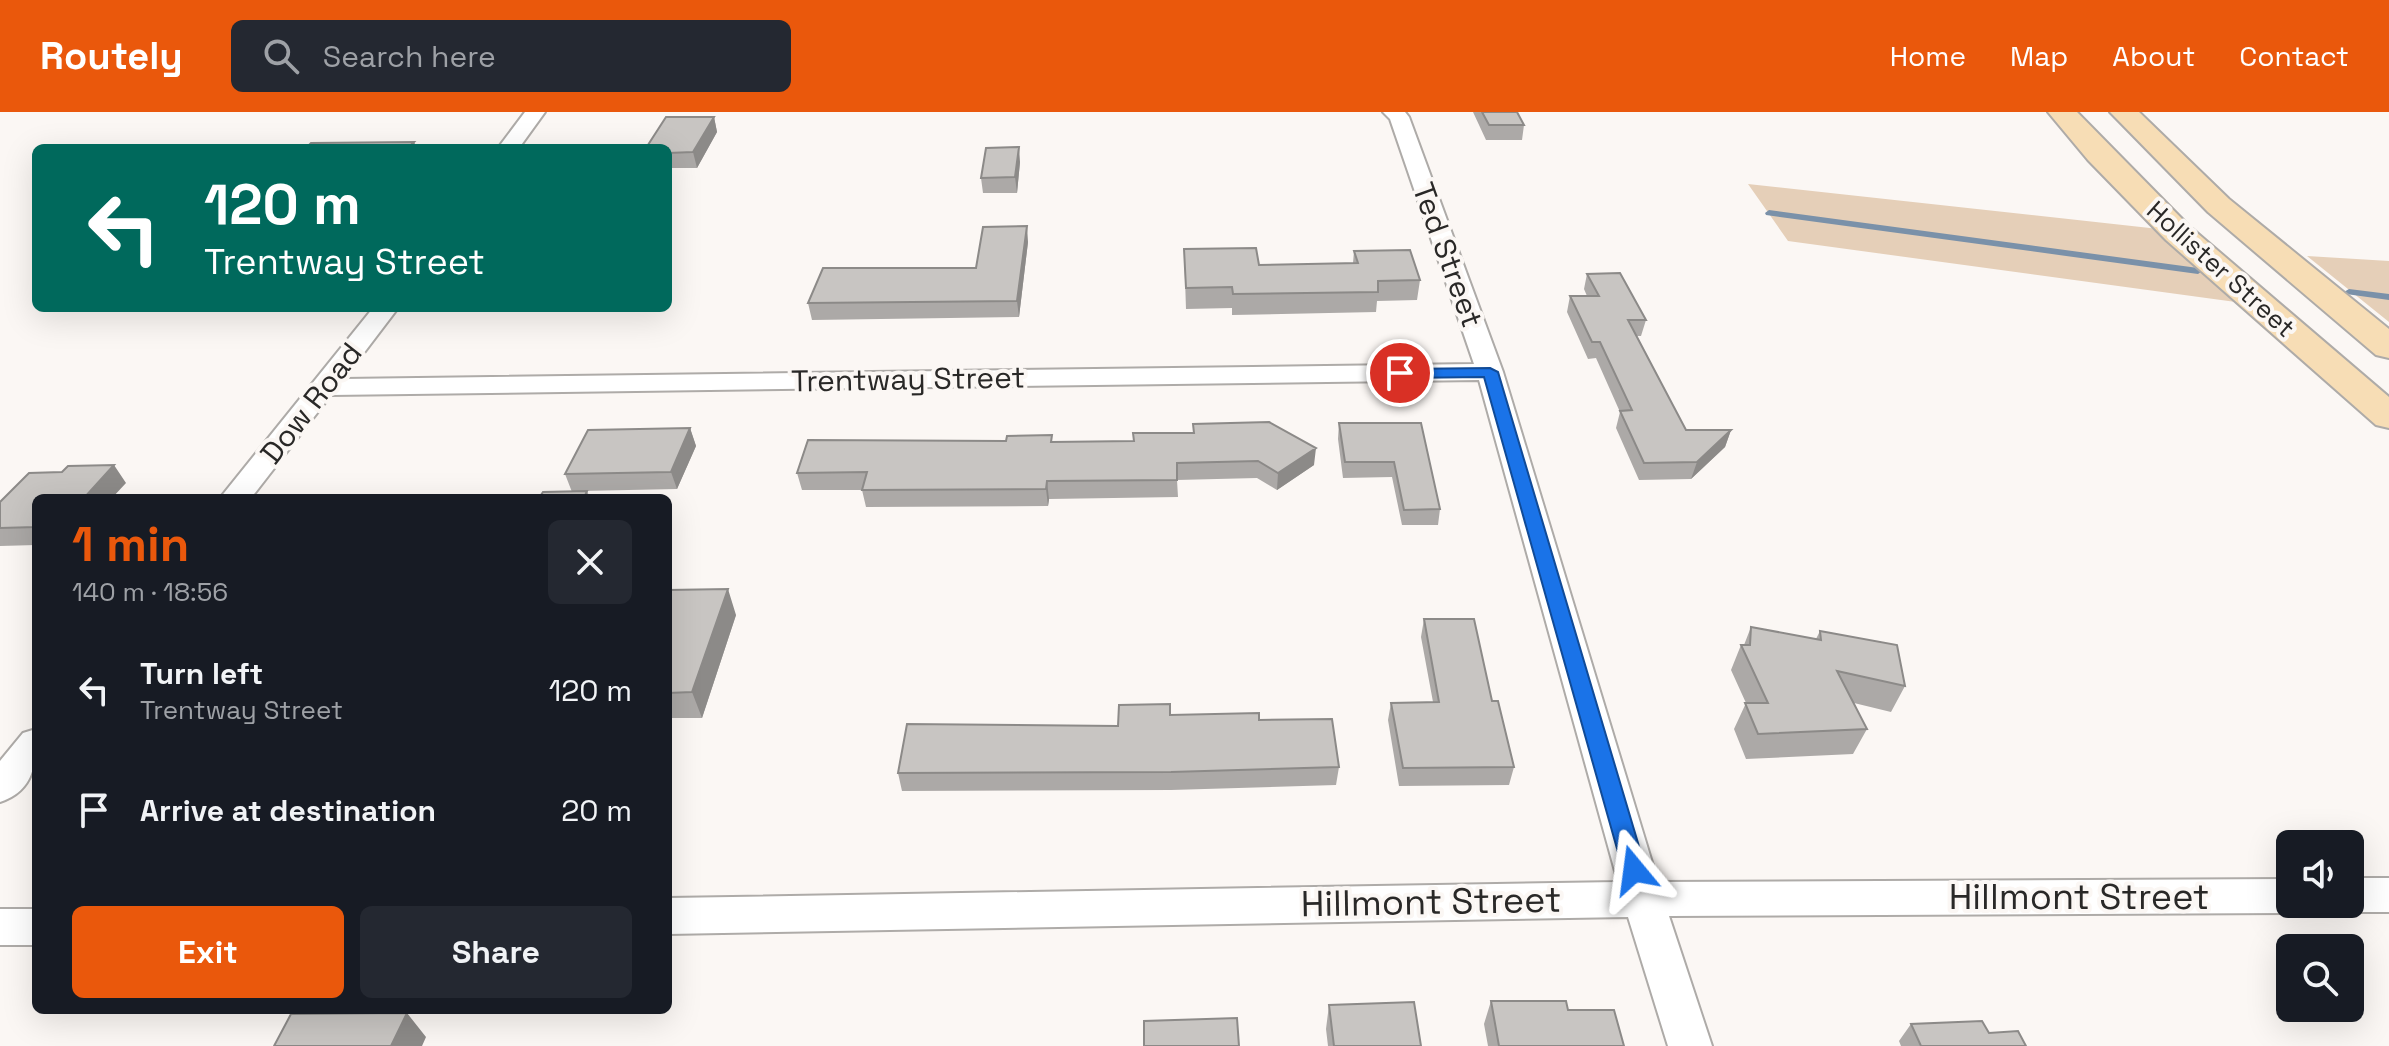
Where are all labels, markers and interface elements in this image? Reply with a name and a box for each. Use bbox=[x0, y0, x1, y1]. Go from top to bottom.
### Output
search box bbox=[231, 20, 791, 92]
text: Routely bbox=[40, 32, 183, 80]
icon: search bbox=[259, 34, 303, 78]
text: Search here bbox=[323, 37, 496, 76]
text: Home bbox=[1890, 38, 1966, 74]
text: Map bbox=[2010, 38, 2068, 74]
text: About bbox=[2112, 38, 2195, 74]
text: Contact bbox=[2239, 38, 2349, 74]
text: 120 m bbox=[204, 169, 361, 240]
icon: left bbox=[72, 176, 176, 280]
street label: Ted Street bbox=[1404, 177, 1492, 333]
street label: Hollister Street bbox=[2140, 193, 2302, 345]
text: Trentway Street bbox=[204, 239, 485, 285]
street label: Dow Road bbox=[251, 334, 371, 472]
pin bbox=[1366, 339, 1434, 407]
icon: arrive bbox=[1378, 351, 1422, 395]
street label: Trentway Street bbox=[791, 357, 1025, 401]
text: 1 min bbox=[72, 514, 189, 575]
button: close bbox=[548, 520, 632, 604]
text: 140 m · 18:56 bbox=[72, 575, 228, 609]
text: Turn left bbox=[140, 654, 263, 693]
icon: left bbox=[72, 668, 116, 712]
text: 120 m bbox=[549, 671, 632, 710]
text: Trentway Street bbox=[140, 693, 343, 727]
icon: arrive bbox=[72, 788, 116, 832]
text: Arrive at destination bbox=[140, 791, 436, 830]
text: 20 m bbox=[561, 791, 632, 830]
position arrow bbox=[1592, 828, 1676, 912]
map controls bbox=[2276, 830, 2364, 1022]
button: sound bbox=[2276, 830, 2364, 918]
street label: Hillmont Street bbox=[1949, 874, 2209, 920]
street label: Hillmont Street bbox=[1300, 877, 1562, 927]
button: Exit bbox=[72, 906, 344, 998]
button: Share bbox=[360, 906, 632, 998]
button: search bbox=[2276, 934, 2364, 1022]

